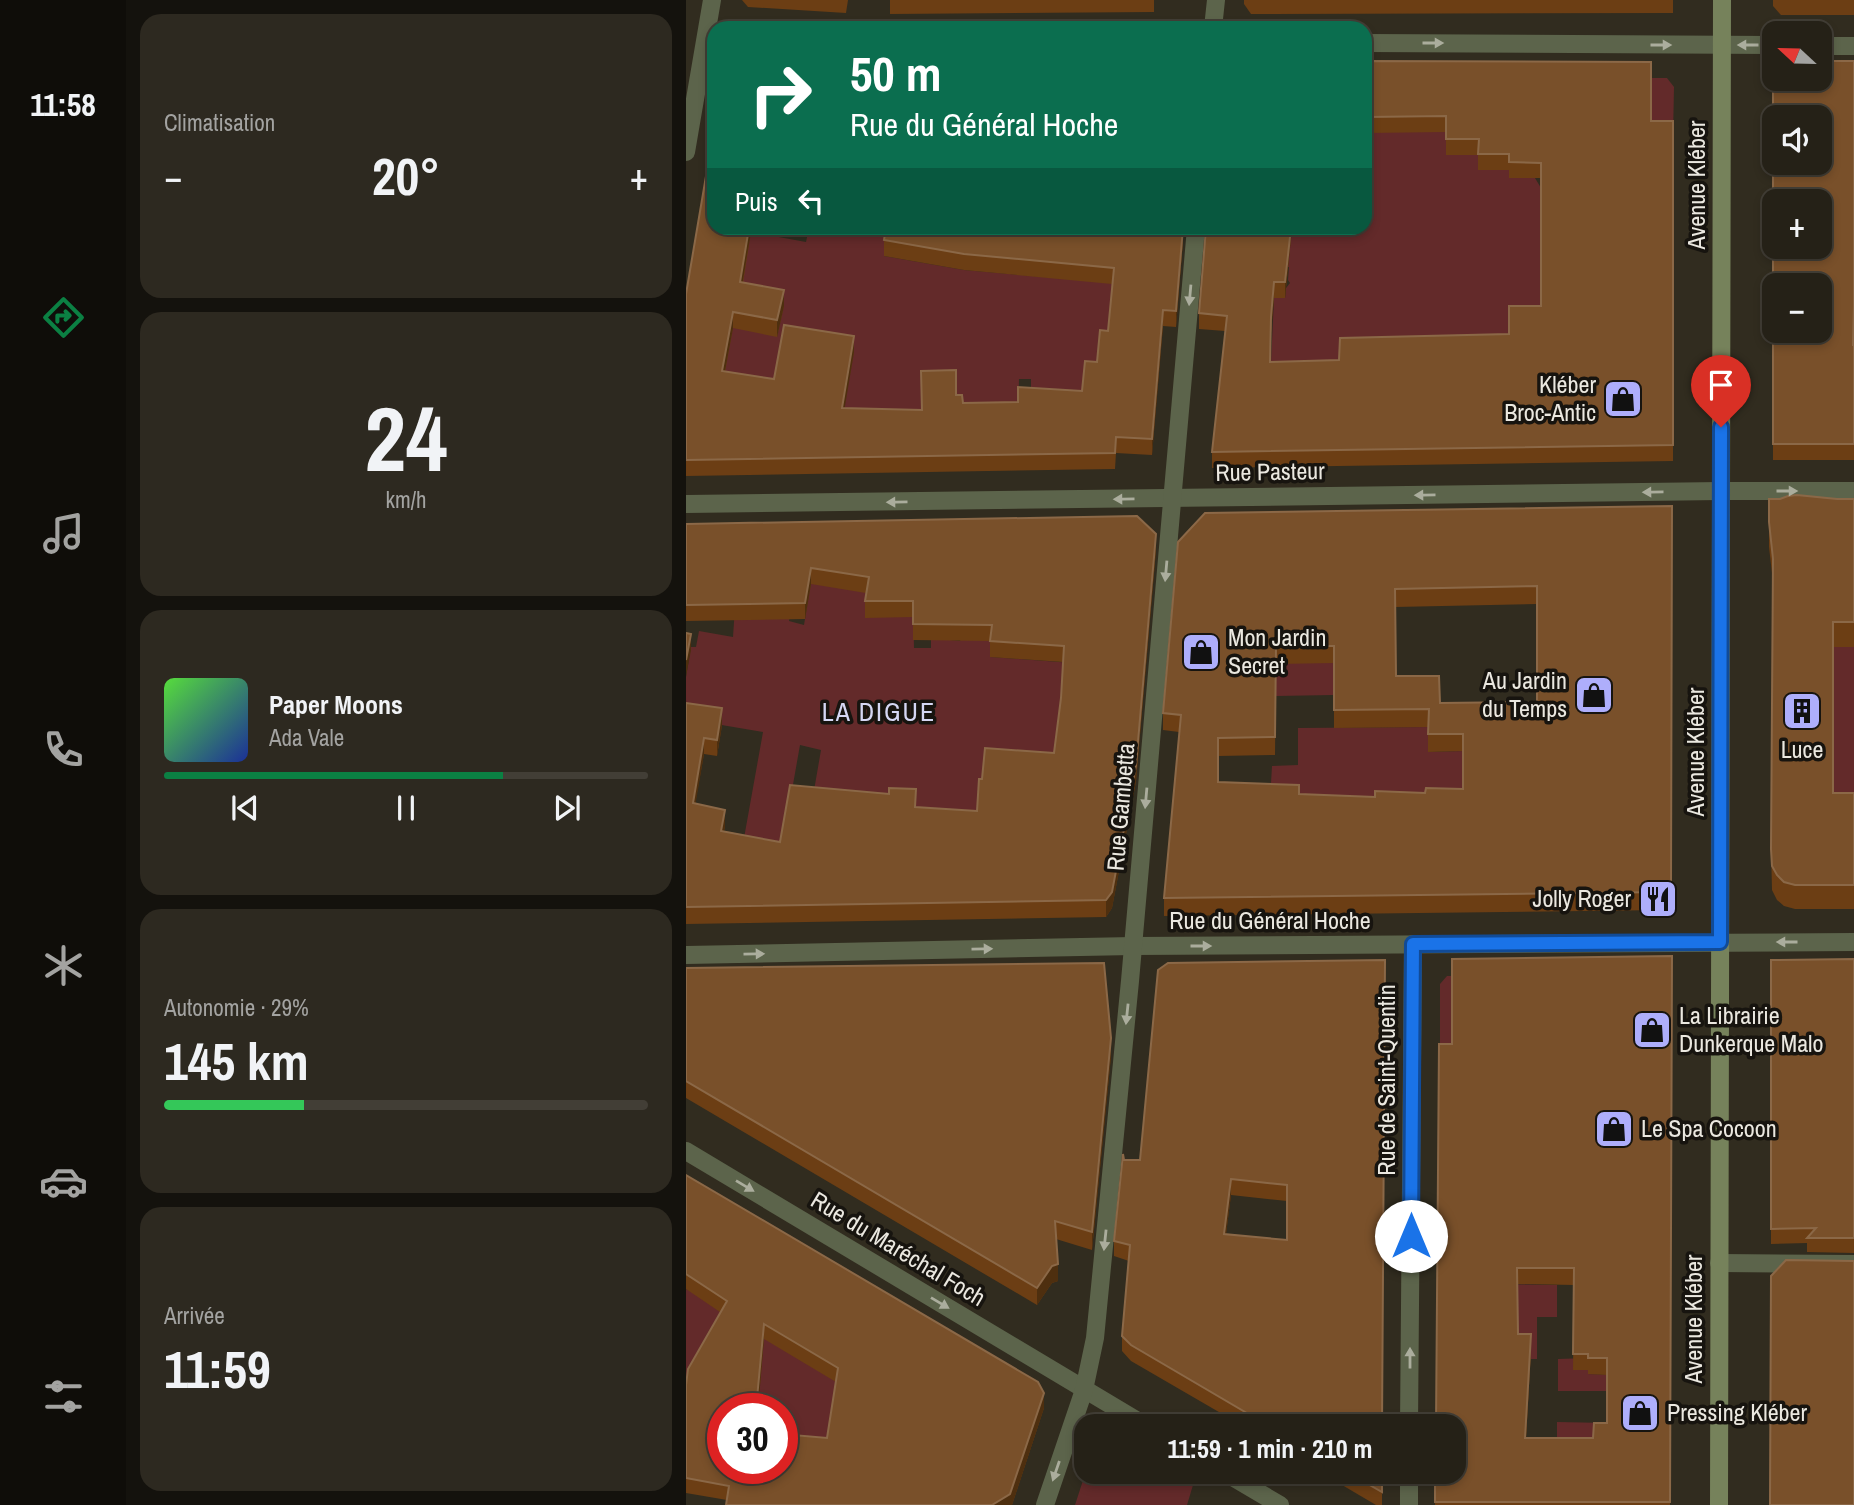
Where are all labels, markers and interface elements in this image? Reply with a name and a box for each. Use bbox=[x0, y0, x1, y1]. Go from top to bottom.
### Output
north arrow bbox=[1762, 21, 1832, 91]
map controls bbox=[1762, 21, 1832, 343]
one-way arrow bbox=[1422, 37, 1444, 49]
one-way arrow bbox=[1650, 39, 1672, 51]
one-way arrow bbox=[1737, 39, 1759, 51]
text: 50 m bbox=[850, 40, 942, 106]
icon: right bbox=[735, 49, 826, 140]
text: 11:58 bbox=[30, 83, 96, 126]
text: Rue du Général Hoche bbox=[850, 103, 1118, 146]
button: sound bbox=[1762, 105, 1832, 175]
text: Climatisation bbox=[164, 107, 275, 138]
street label: Avenue Kléber bbox=[1680, 120, 1712, 250]
text: 20° bbox=[372, 141, 440, 211]
text: − bbox=[164, 151, 182, 202]
text: + bbox=[630, 151, 648, 202]
icon: left bbox=[792, 182, 830, 220]
text: Puis bbox=[735, 184, 778, 219]
button: + bbox=[1762, 189, 1832, 259]
button: − bbox=[1762, 273, 1832, 343]
one-way arrow bbox=[1184, 285, 1195, 307]
icon: directions bbox=[39, 293, 88, 342]
pin bbox=[1691, 355, 1751, 427]
icon: arrive bbox=[1702, 366, 1740, 404]
place label: Kléber Broc-Antic bbox=[1504, 368, 1596, 428]
text: 24 bbox=[365, 377, 448, 499]
shop icon: Kléber Broc-Antic bbox=[1602, 378, 1644, 420]
street label: Rue Pasteur bbox=[1215, 454, 1325, 488]
text: km/h bbox=[386, 484, 426, 515]
one-way arrow bbox=[1777, 485, 1799, 497]
one-way arrow bbox=[1641, 486, 1663, 498]
one-way arrow bbox=[1414, 489, 1436, 501]
one-way arrow bbox=[1113, 493, 1135, 505]
one-way arrow bbox=[885, 496, 907, 508]
icon: music bbox=[39, 509, 88, 558]
one-way arrow bbox=[1160, 560, 1171, 582]
place label: Mon Jardin Secret bbox=[1228, 621, 1326, 681]
shop icon: Mon Jardin Secret bbox=[1180, 631, 1222, 673]
place label: Au Jardin du Temps bbox=[1482, 664, 1567, 724]
shop icon: Au Jardin du Temps bbox=[1573, 674, 1615, 716]
text: Paper Moons bbox=[269, 687, 403, 722]
street label: Avenue Kléber bbox=[1679, 687, 1711, 817]
building icon: Luce bbox=[1781, 690, 1823, 732]
district label: LA DIGUE bbox=[822, 694, 936, 729]
text: Ada Vale bbox=[269, 722, 344, 753]
icon: phone bbox=[39, 725, 88, 774]
place label: Luce bbox=[1781, 733, 1823, 765]
street label: Rue Gambetta bbox=[1098, 742, 1142, 872]
one-way arrow bbox=[1140, 787, 1151, 809]
icon: previous bbox=[226, 789, 264, 827]
icon: pause bbox=[387, 789, 425, 827]
icon: next bbox=[548, 789, 586, 827]
restaurant icon: Jolly Roger bbox=[1637, 878, 1679, 920]
place label: Jolly Roger bbox=[1533, 882, 1631, 914]
street label: Rue du Général Hoche bbox=[1169, 904, 1371, 936]
one-way arrow bbox=[1776, 936, 1798, 948]
one-way arrow bbox=[1190, 940, 1212, 952]
icon: climate bbox=[39, 941, 88, 990]
one-way arrow bbox=[971, 944, 993, 955]
one-way arrow bbox=[743, 948, 765, 960]
street label: Rue de Saint-Quentin bbox=[1370, 984, 1402, 1176]
text: Autonomie · 29% bbox=[164, 992, 309, 1023]
place label: La Librairie Dunkerque Malo bbox=[1679, 999, 1823, 1059]
one-way arrow bbox=[1121, 1003, 1132, 1025]
shop icon: La Librairie Dunkerque Malo bbox=[1631, 1009, 1673, 1051]
text: 145 km bbox=[164, 1026, 309, 1096]
shop icon: Le Spa Cocoon bbox=[1593, 1108, 1635, 1150]
place label: Le Spa Cocoon bbox=[1641, 1112, 1777, 1144]
icon: car bbox=[39, 1157, 88, 1206]
one-way arrow bbox=[735, 1179, 754, 1192]
street label: Rue du Maréchal Foch bbox=[805, 1183, 992, 1313]
position arrow bbox=[1374, 1199, 1448, 1273]
one-way arrow bbox=[1099, 1230, 1110, 1252]
street label: Avenue Kléber bbox=[1677, 1254, 1709, 1384]
one-way arrow bbox=[930, 1297, 949, 1309]
text: Arrivée bbox=[164, 1300, 225, 1331]
text: 11:59 bbox=[164, 1334, 271, 1404]
one-way arrow bbox=[1404, 1347, 1416, 1369]
icon: filters bbox=[39, 1372, 88, 1421]
shop icon: Pressing Kléber bbox=[1619, 1392, 1661, 1434]
speed limit sign: 30 bbox=[707, 1393, 798, 1484]
place label: Pressing Kléber bbox=[1667, 1396, 1807, 1428]
text: 11:59 · 1 min · 210 m bbox=[1167, 1431, 1373, 1466]
one-way arrow bbox=[1050, 1460, 1061, 1481]

